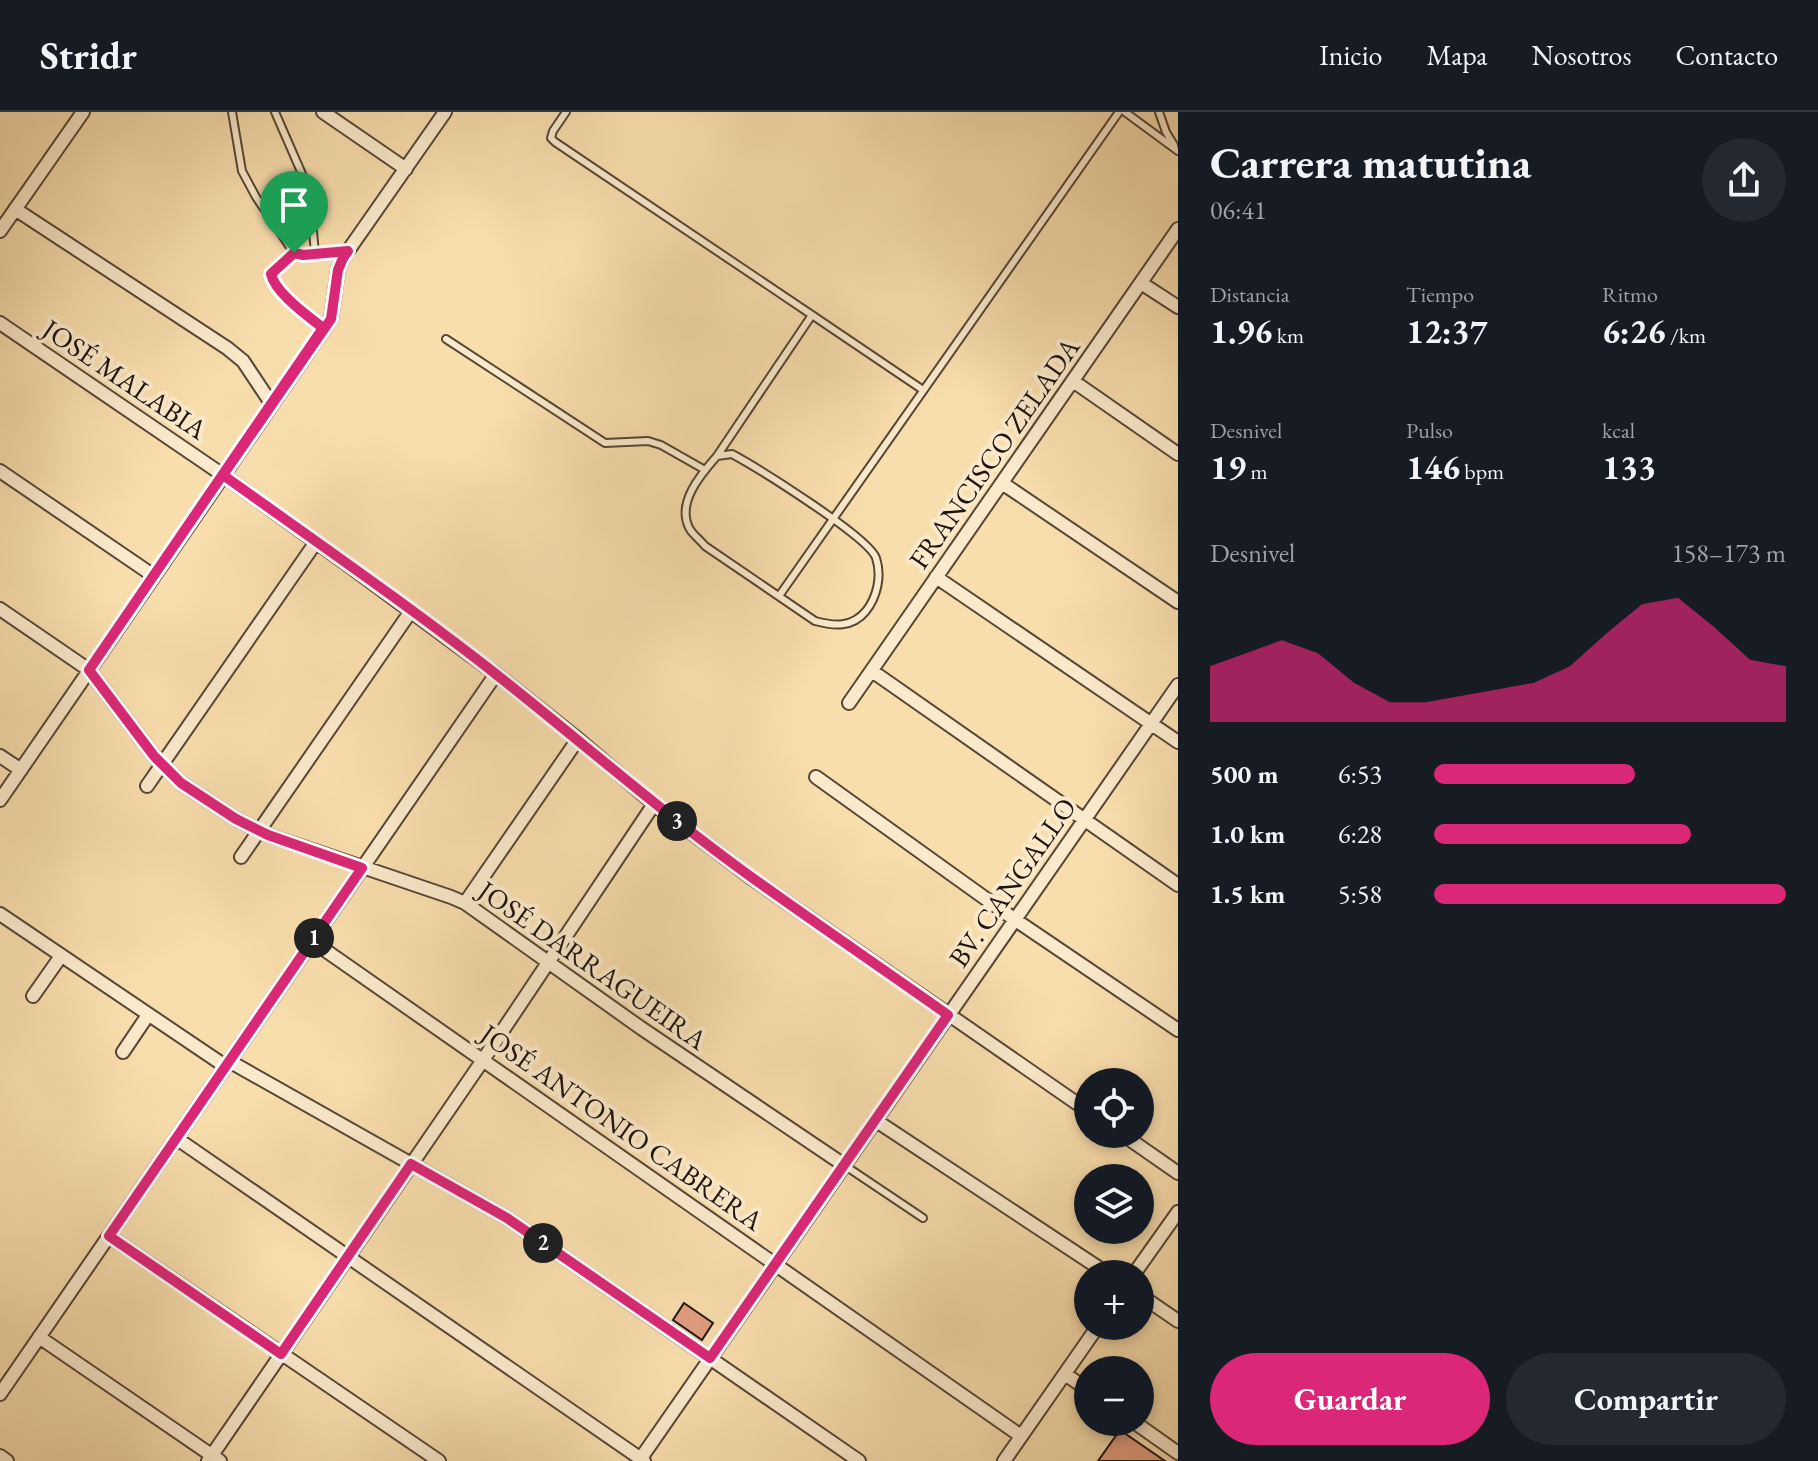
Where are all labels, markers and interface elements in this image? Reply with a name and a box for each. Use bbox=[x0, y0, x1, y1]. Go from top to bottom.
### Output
text: Stridr bbox=[40, 31, 137, 80]
text: Inicio bbox=[1319, 37, 1382, 73]
text: Mapa bbox=[1426, 37, 1487, 73]
text: Nosotros bbox=[1531, 37, 1631, 73]
text: Contacto bbox=[1675, 37, 1778, 73]
text: Carrera matutina bbox=[1210, 134, 1531, 191]
button: share bbox=[1702, 138, 1786, 222]
pin bbox=[260, 171, 328, 253]
icon: arrive bbox=[272, 183, 316, 227]
text: 06:41 bbox=[1210, 193, 1266, 227]
text: Distancia bbox=[1210, 280, 1290, 309]
text: Tiempo bbox=[1406, 280, 1474, 309]
text: Ritmo bbox=[1602, 280, 1658, 309]
text: 1.96 bbox=[1210, 309, 1272, 353]
text: 12:37 bbox=[1406, 309, 1488, 353]
text: 6:26 bbox=[1602, 309, 1666, 353]
street label: JOSÉ MALABIA bbox=[34, 310, 215, 448]
text: km bbox=[1272, 321, 1304, 350]
text: /km bbox=[1666, 321, 1706, 350]
street label: FRANCISCO ZELADA bbox=[901, 330, 1088, 576]
text: Desnivel bbox=[1210, 416, 1282, 445]
text: Pulso bbox=[1406, 416, 1453, 445]
text: kcal bbox=[1602, 416, 1635, 445]
text: 19 bbox=[1210, 445, 1246, 489]
text: 146 bbox=[1406, 445, 1460, 489]
text: 133 bbox=[1602, 445, 1656, 489]
text: m bbox=[1246, 457, 1268, 486]
text: bpm bbox=[1460, 457, 1504, 486]
text: Desnivel bbox=[1210, 536, 1295, 570]
text: 158–173 m bbox=[1671, 536, 1786, 570]
text: 500 m bbox=[1210, 757, 1278, 791]
text: 6:53 bbox=[1338, 757, 1382, 791]
street label: BV. CANGALLO bbox=[940, 790, 1084, 974]
pin: 3 bbox=[657, 801, 697, 841]
text: 3 bbox=[671, 806, 683, 835]
text: 1.0 km bbox=[1210, 817, 1285, 851]
text: 6:28 bbox=[1338, 817, 1382, 851]
street label: JOSÉ DARRAGUEIRA bbox=[470, 871, 715, 1058]
text: 1.5 km bbox=[1210, 877, 1285, 911]
text: 5:58 bbox=[1338, 877, 1382, 911]
pin: 1 bbox=[294, 918, 334, 958]
text: 1 bbox=[308, 923, 320, 952]
street label: JOSÉ ANTONIO CABRERA bbox=[472, 1014, 771, 1239]
map controls bbox=[1074, 1068, 1154, 1436]
button: locate bbox=[1074, 1068, 1154, 1148]
button: layers bbox=[1074, 1164, 1154, 1244]
pin: 2 bbox=[523, 1223, 563, 1263]
text: 2 bbox=[537, 1228, 549, 1257]
button: + bbox=[1074, 1260, 1154, 1340]
button: Guardar bbox=[1210, 1353, 1490, 1445]
button: Compartir bbox=[1506, 1353, 1786, 1445]
button: − bbox=[1074, 1356, 1154, 1436]

